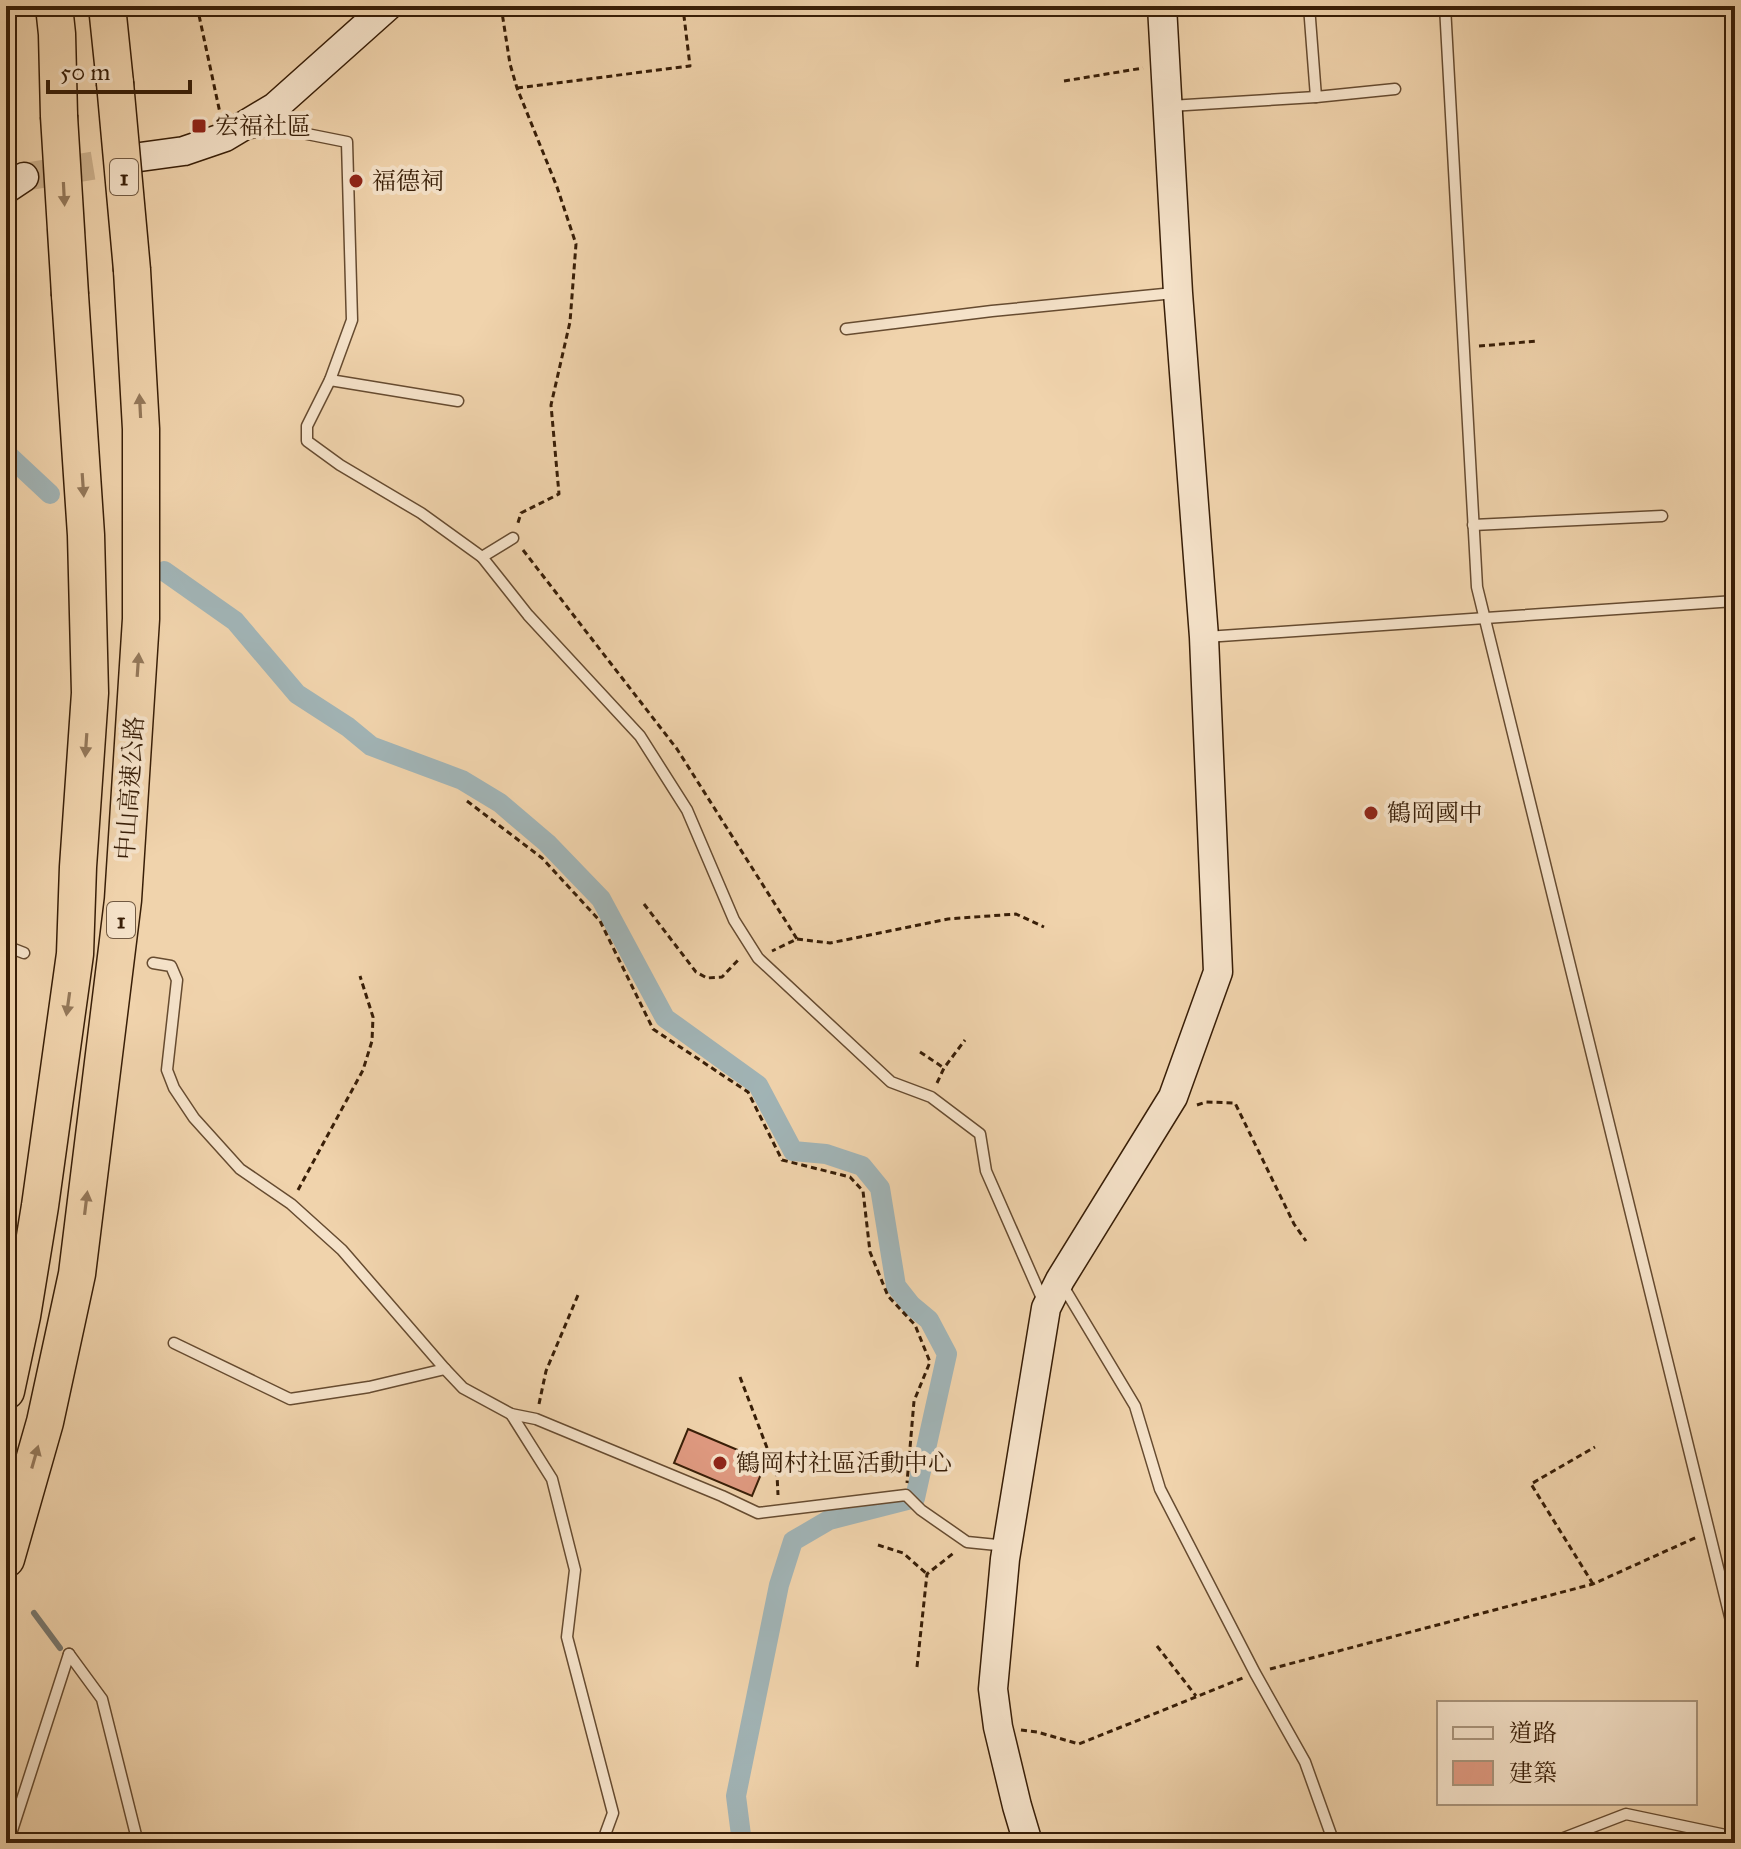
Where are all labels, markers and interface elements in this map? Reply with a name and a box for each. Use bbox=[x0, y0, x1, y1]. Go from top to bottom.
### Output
scale bar bbox=[48, 44, 190, 94]
text: 50 m bbox=[60, 57, 110, 87]
place label: 宏福社區 bbox=[215, 111, 311, 141]
marker: 宏福社區 bbox=[190, 117, 208, 135]
road number: 1 bbox=[110, 159, 138, 195]
place label: 福德祠 bbox=[372, 166, 444, 196]
marker: 福德祠 bbox=[347, 172, 365, 190]
one-way arrow bbox=[58, 182, 71, 207]
one-way arrow bbox=[133, 393, 146, 418]
one-way arrow bbox=[77, 473, 90, 498]
one-way arrow bbox=[132, 653, 145, 678]
street label: 中山高速公路 bbox=[110, 715, 150, 861]
one-way arrow bbox=[79, 733, 92, 758]
place label: 鶴岡國中 bbox=[1387, 798, 1483, 828]
marker: 鶴岡國中 bbox=[1362, 804, 1380, 822]
road number: 1 bbox=[107, 902, 135, 938]
one-way arrow bbox=[61, 992, 74, 1017]
one-way arrow bbox=[80, 1190, 93, 1215]
one-way arrow bbox=[29, 1445, 42, 1469]
place label: 鶴岡村社區活動中心 bbox=[736, 1448, 952, 1478]
marker: 鶴岡村社區活動中心 bbox=[711, 1454, 729, 1472]
legend bbox=[1437, 1701, 1697, 1805]
text: 道路 bbox=[1509, 1718, 1557, 1748]
text: 建築 bbox=[1509, 1758, 1557, 1788]

